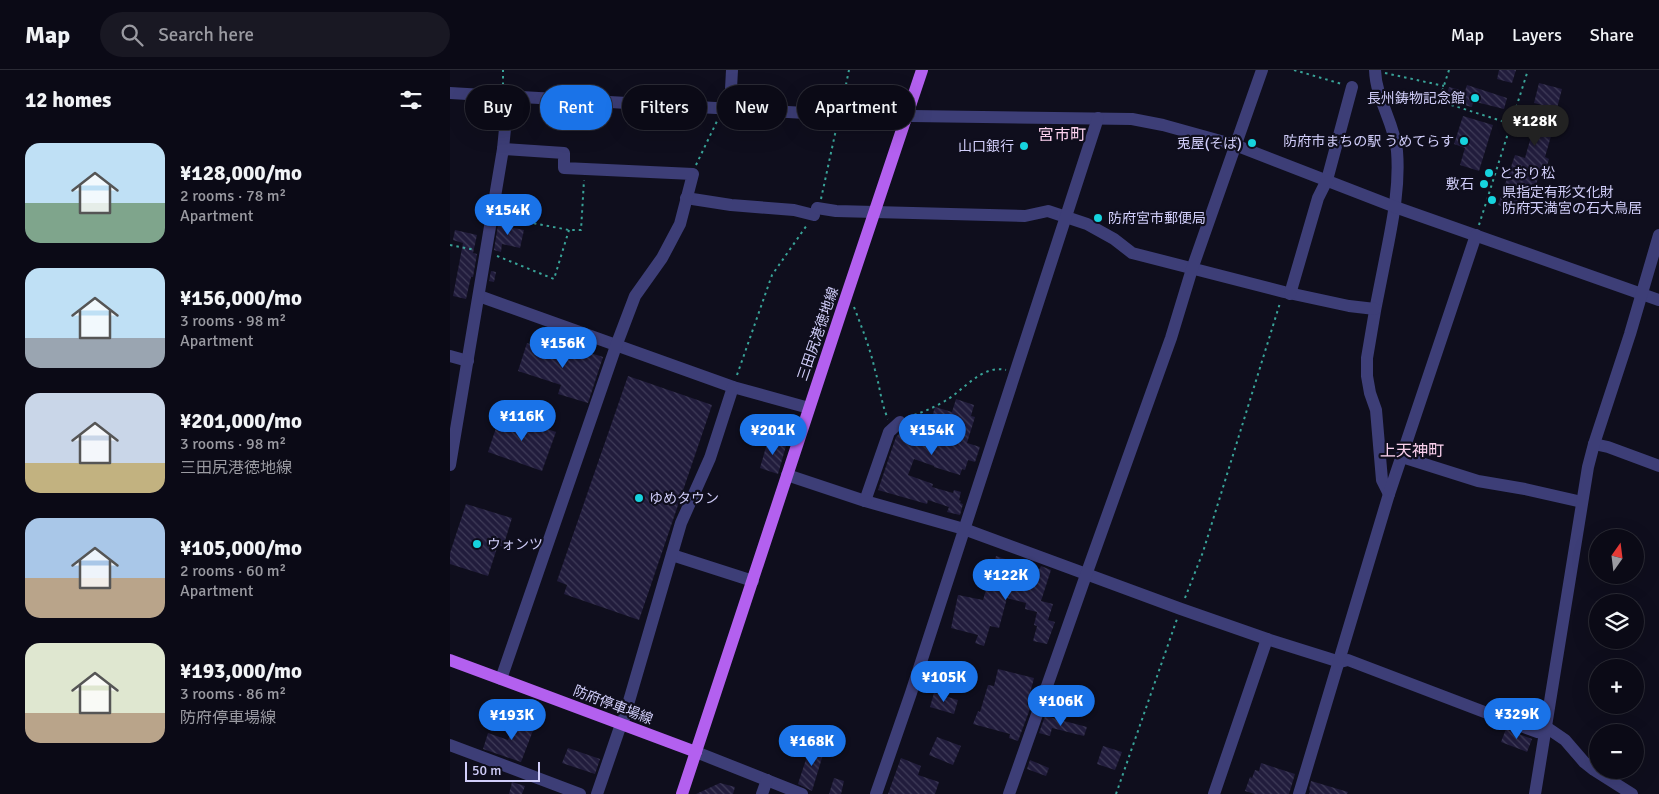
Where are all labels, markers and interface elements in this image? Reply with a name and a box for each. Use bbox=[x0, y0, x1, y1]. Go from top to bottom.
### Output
search box bbox=[100, 12, 450, 57]
text: Map bbox=[25, 20, 70, 50]
icon: search bbox=[118, 21, 146, 49]
text: Search here bbox=[158, 23, 254, 47]
text: Map bbox=[1451, 24, 1484, 46]
text: Layers bbox=[1512, 24, 1562, 46]
text: Share bbox=[1590, 24, 1634, 46]
chip: Buy bbox=[465, 85, 530, 130]
chip: Rent bbox=[540, 85, 612, 130]
chip: Filters bbox=[622, 85, 707, 130]
chip: New bbox=[717, 85, 787, 130]
chip: Apartment bbox=[797, 85, 915, 130]
icon: filters bbox=[397, 86, 425, 114]
text: 12 homes bbox=[25, 87, 111, 113]
place label: 長州鋳物記念館 bbox=[1367, 90, 1465, 107]
marker: 長州鋳物記念館 bbox=[1469, 92, 1481, 104]
pin: ¥128K bbox=[1500, 104, 1570, 147]
text: ¥128K bbox=[1513, 111, 1557, 131]
district label: 宮市町 bbox=[1038, 125, 1086, 145]
place label: 防府市まちの駅 うめてらす bbox=[1283, 133, 1454, 150]
place label: 兎屋(そば) bbox=[1177, 135, 1242, 152]
marker: 防府市まちの駅 うめてらす bbox=[1458, 135, 1470, 147]
marker: 兎屋(そば) bbox=[1246, 137, 1258, 149]
place label: 山口銀行 bbox=[958, 138, 1014, 155]
marker: 山口銀行 bbox=[1018, 140, 1030, 152]
text: ¥128,000/mo bbox=[180, 160, 302, 186]
icon: home bbox=[65, 163, 125, 223]
place label: とおり松 bbox=[1499, 165, 1555, 182]
marker: とおり松 bbox=[1483, 167, 1495, 179]
place label: 敷石 bbox=[1446, 176, 1474, 193]
marker: 敷石 bbox=[1478, 178, 1490, 190]
place label: 県指定有形文化財 防府天満宮の石大鳥居 bbox=[1502, 184, 1642, 217]
text: 2 rooms · 78 m² bbox=[180, 186, 286, 206]
pin: ¥154K bbox=[473, 194, 543, 236]
marker: 県指定有形文化財 防府天満宮の石大鳥居 bbox=[1486, 194, 1498, 206]
text: ¥154K bbox=[486, 200, 530, 220]
text: Apartment bbox=[180, 206, 253, 226]
place label: 防府宮市郵便局 bbox=[1108, 210, 1206, 227]
marker: 防府宮市郵便局 bbox=[1092, 212, 1104, 224]
text: ¥156,000/mo bbox=[180, 285, 302, 311]
street label: 三田尻港徳地線 bbox=[794, 285, 842, 383]
icon: home bbox=[65, 288, 125, 348]
text: 3 rooms · 98 m² bbox=[180, 311, 286, 331]
pin: ¥156K bbox=[528, 326, 598, 369]
text: Apartment bbox=[180, 331, 253, 351]
text: ¥156K bbox=[541, 333, 585, 353]
pin: ¥116K bbox=[487, 400, 557, 442]
text: ¥116K bbox=[500, 406, 544, 426]
text: ¥201,000/mo bbox=[180, 408, 302, 434]
icon: home bbox=[65, 413, 125, 473]
pin: ¥201K bbox=[738, 414, 808, 456]
pin: ¥154K bbox=[897, 414, 967, 456]
text: ¥201K bbox=[751, 420, 795, 440]
text: ¥154K bbox=[910, 420, 954, 440]
text: 3 rooms · 98 m² bbox=[180, 434, 286, 454]
district label: 上天神町 bbox=[1380, 441, 1444, 461]
text: 三田尻港徳地線 bbox=[180, 458, 292, 478]
place label: ゆめタウン bbox=[649, 490, 719, 507]
marker: ゆめタウン bbox=[633, 492, 645, 504]
north arrow bbox=[1589, 529, 1644, 584]
map controls bbox=[1589, 529, 1644, 779]
text: ¥105,000/mo bbox=[180, 535, 302, 561]
place label: ウォンツ bbox=[487, 536, 543, 553]
icon: home bbox=[65, 538, 125, 598]
marker: ウォンツ bbox=[471, 538, 483, 550]
pin: ¥122K bbox=[971, 558, 1041, 601]
text: 2 rooms · 60 m² bbox=[180, 561, 286, 581]
text: ¥122K bbox=[984, 565, 1028, 585]
text: Apartment bbox=[180, 581, 253, 601]
button: layers bbox=[1589, 594, 1644, 649]
text: ¥193,000/mo bbox=[180, 658, 302, 684]
button: + bbox=[1589, 659, 1644, 714]
pin: ¥105K bbox=[909, 660, 979, 703]
icon: home bbox=[65, 663, 125, 723]
text: ¥105K bbox=[922, 667, 966, 687]
street label: 防府停車場線 bbox=[571, 682, 655, 728]
text: 3 rooms · 86 m² bbox=[180, 684, 286, 704]
pin: ¥106K bbox=[1026, 684, 1096, 727]
text: ¥106K bbox=[1039, 691, 1083, 711]
pin: ¥193K bbox=[477, 698, 547, 741]
pin: ¥329K bbox=[1482, 698, 1552, 740]
text: ¥329K bbox=[1495, 704, 1539, 724]
text: ¥193K bbox=[490, 705, 534, 725]
text: 防府停車場線 bbox=[180, 708, 276, 728]
pin: ¥168K bbox=[777, 724, 847, 767]
button: − bbox=[1589, 724, 1644, 779]
text: ¥168K bbox=[790, 731, 834, 751]
scale bar bbox=[465, 759, 540, 782]
text: 50 m bbox=[472, 762, 501, 779]

